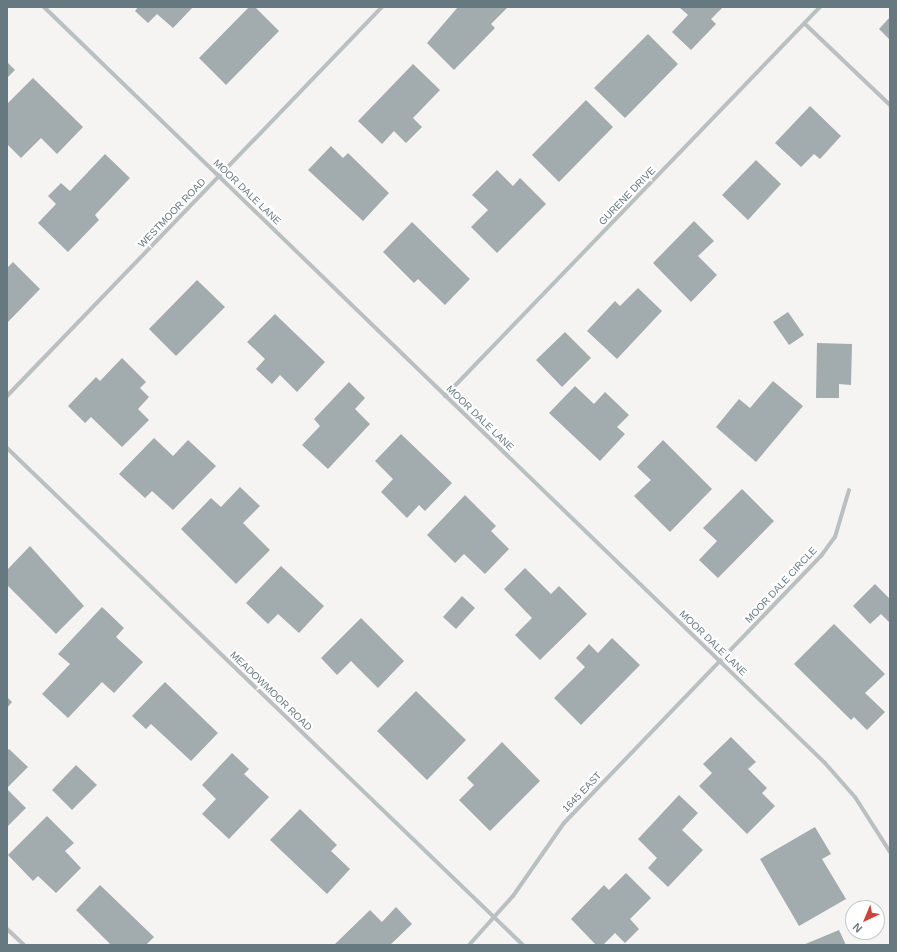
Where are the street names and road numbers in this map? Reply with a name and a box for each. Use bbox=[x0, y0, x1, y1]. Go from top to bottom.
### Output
street label: MOOR DALE LANE bbox=[211, 157, 283, 227]
street label: GURENE DRIVE bbox=[596, 164, 658, 228]
street label: WESTMOOR ROAD bbox=[136, 176, 208, 250]
street label: MOOR DALE LANE bbox=[444, 383, 516, 453]
street label: MOOR DALE CIRCLE bbox=[743, 545, 819, 625]
street label: MOOR DALE LANE bbox=[677, 608, 749, 678]
street label: MEADOWMOOR ROAD bbox=[228, 649, 314, 733]
street label: 1645 EAST bbox=[560, 769, 604, 815]

